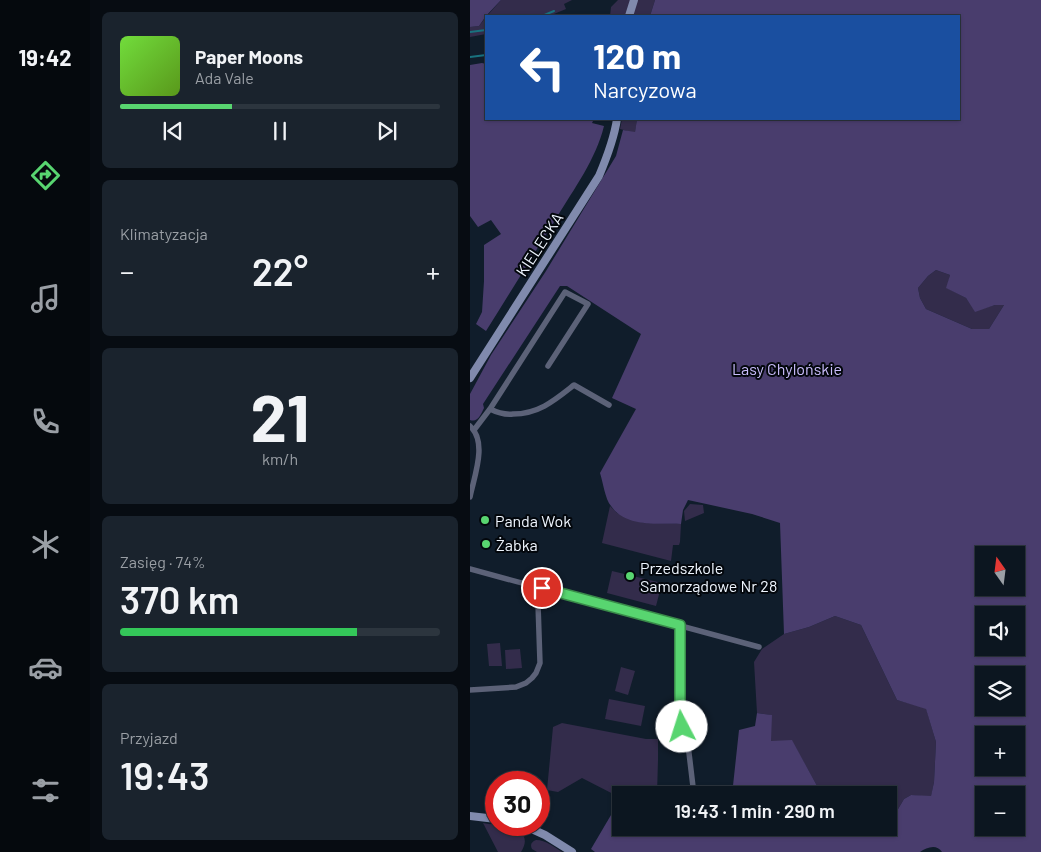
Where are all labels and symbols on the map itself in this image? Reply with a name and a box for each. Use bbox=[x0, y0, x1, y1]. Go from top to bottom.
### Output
street label: KIELECKA bbox=[511, 208, 567, 279]
park label: Lasy Chylońskie bbox=[732, 359, 842, 378]
place label: Panda Wok bbox=[495, 511, 571, 530]
marker: Panda Wok bbox=[479, 514, 491, 526]
place label: Żabka bbox=[496, 535, 538, 554]
marker: Żabka bbox=[480, 538, 492, 550]
north arrow bbox=[975, 546, 1025, 596]
place label: Przedszkole Samorządowe Nr 28 bbox=[640, 558, 777, 595]
pin bbox=[521, 567, 563, 609]
marker: Przedszkole Samorządowe Nr 28 bbox=[624, 570, 636, 582]
position arrow bbox=[655, 700, 707, 752]
speed limit sign: 30 bbox=[485, 771, 550, 836]

